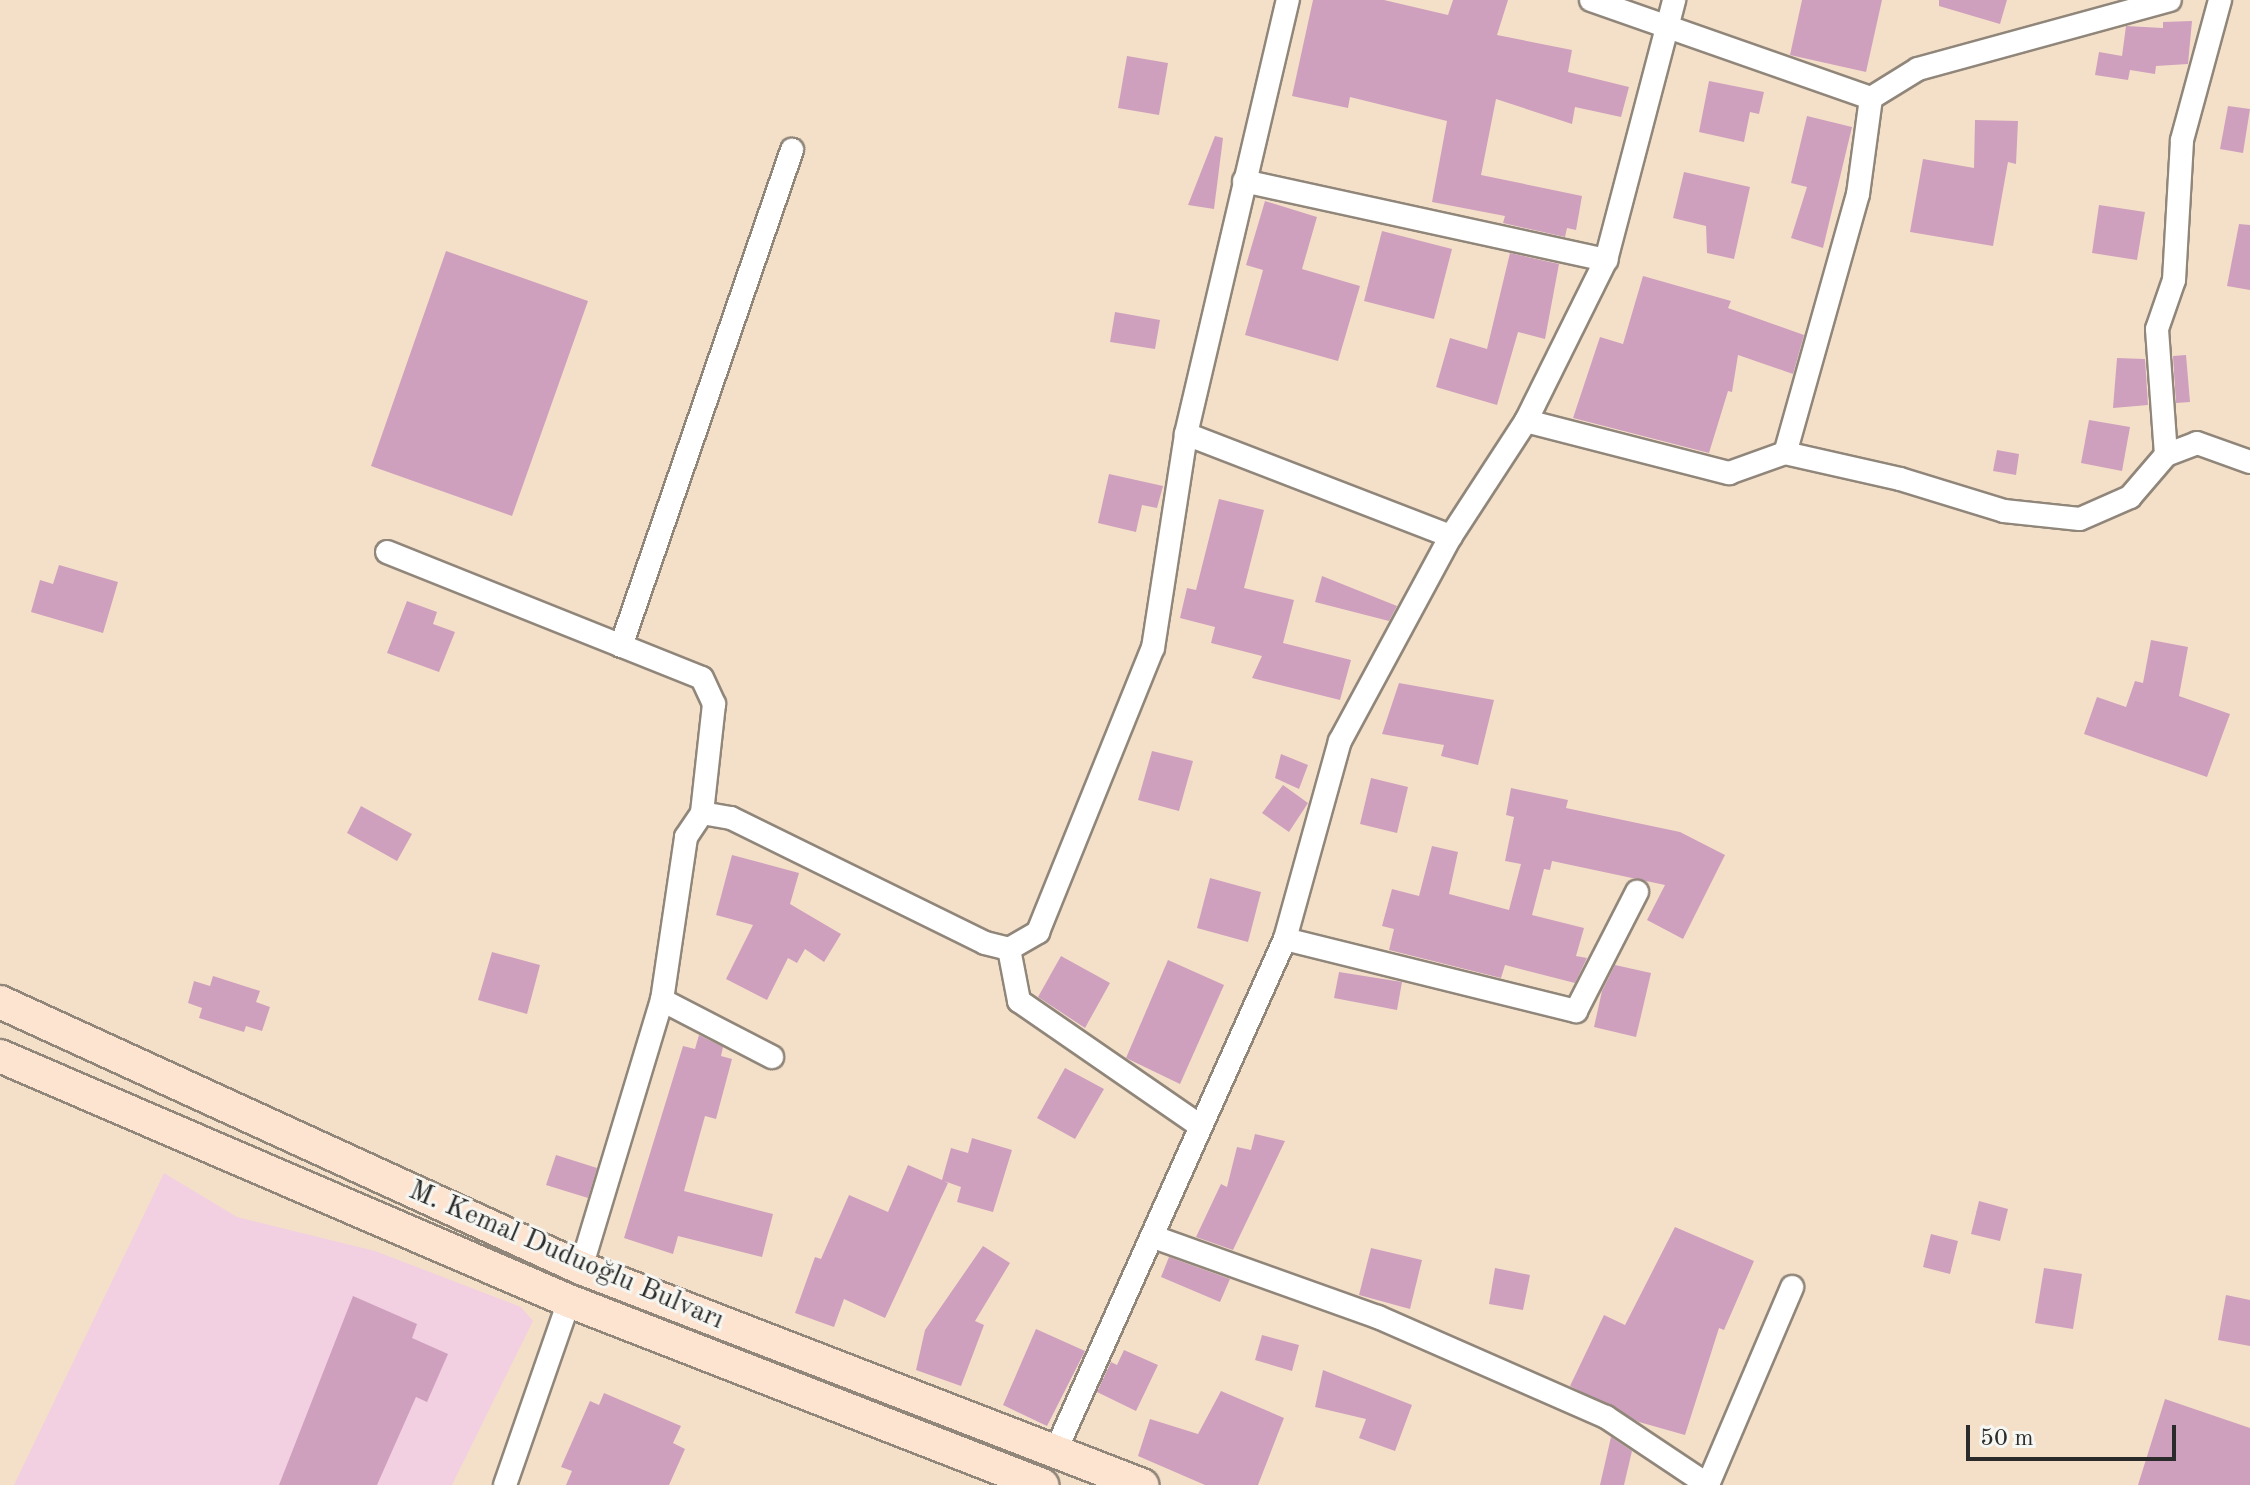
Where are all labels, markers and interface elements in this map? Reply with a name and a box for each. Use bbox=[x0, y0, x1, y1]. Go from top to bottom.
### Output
street label: M. Kemal Duduoğlu Bulvarı bbox=[403, 1174, 729, 1338]
scale bar bbox=[1970, 1409, 2180, 1459]
text: 50 m bbox=[1980, 1427, 2034, 1451]

